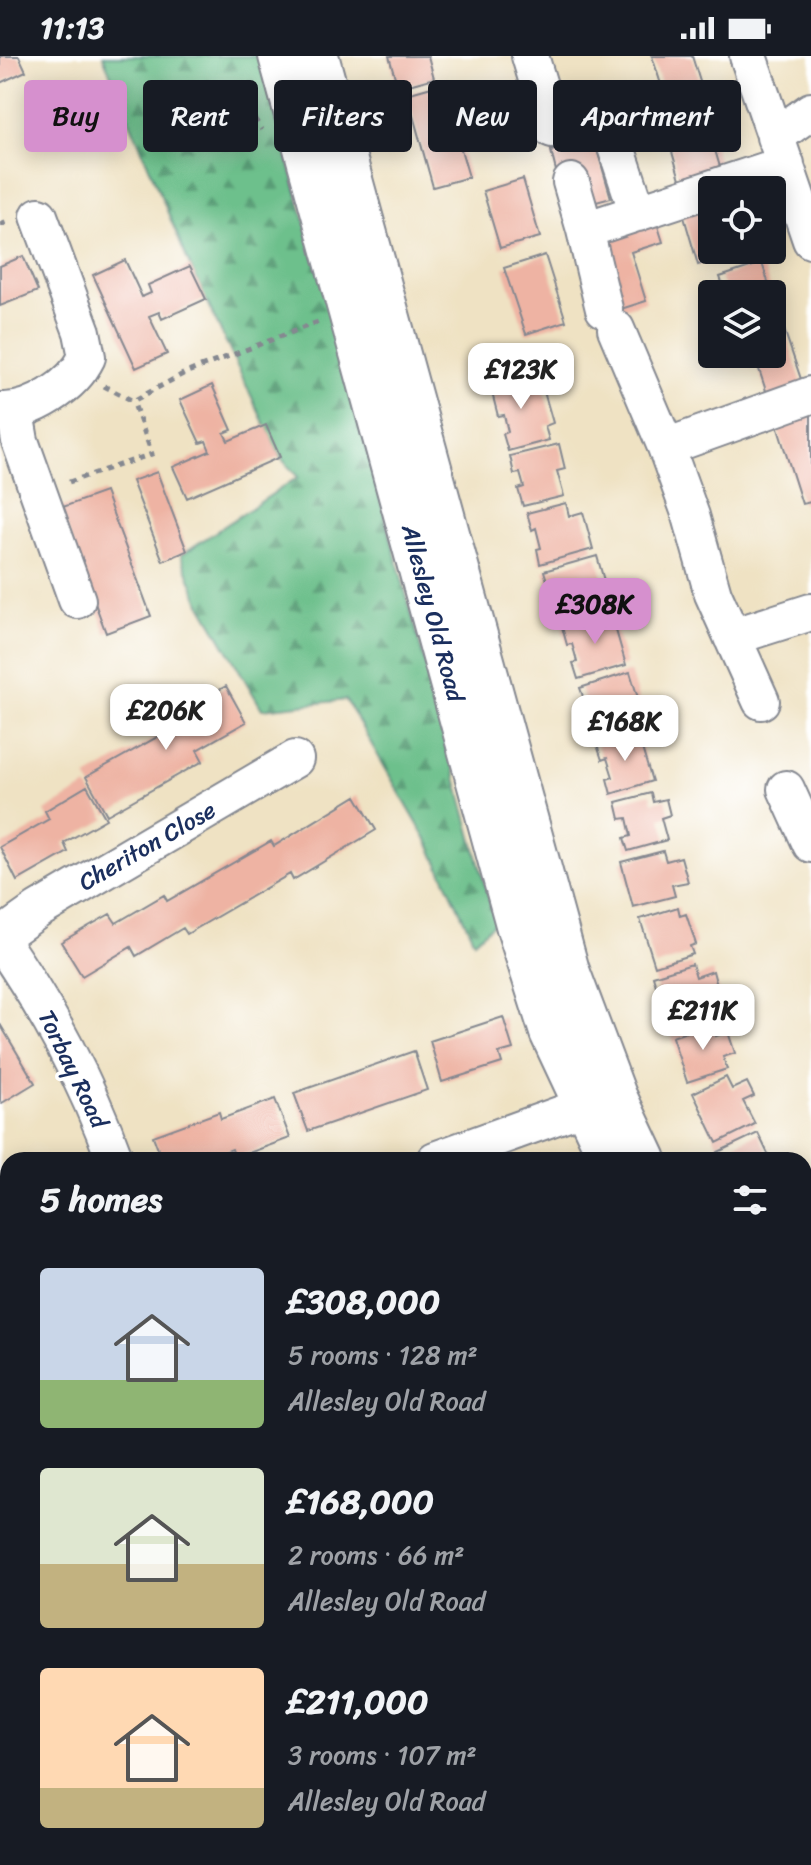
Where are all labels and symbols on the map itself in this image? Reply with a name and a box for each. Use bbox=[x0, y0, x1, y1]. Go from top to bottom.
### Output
pin: £123K bbox=[465, 343, 577, 411]
street label: Allesley Old Road bbox=[389, 519, 477, 708]
pin: £308K bbox=[539, 578, 651, 646]
pin: £206K bbox=[110, 684, 222, 752]
pin: £168K bbox=[569, 695, 681, 763]
street label: Cheriton Close bbox=[70, 789, 224, 903]
pin: £211K bbox=[647, 984, 759, 1052]
street label: Torbay Road bbox=[26, 1002, 121, 1138]

